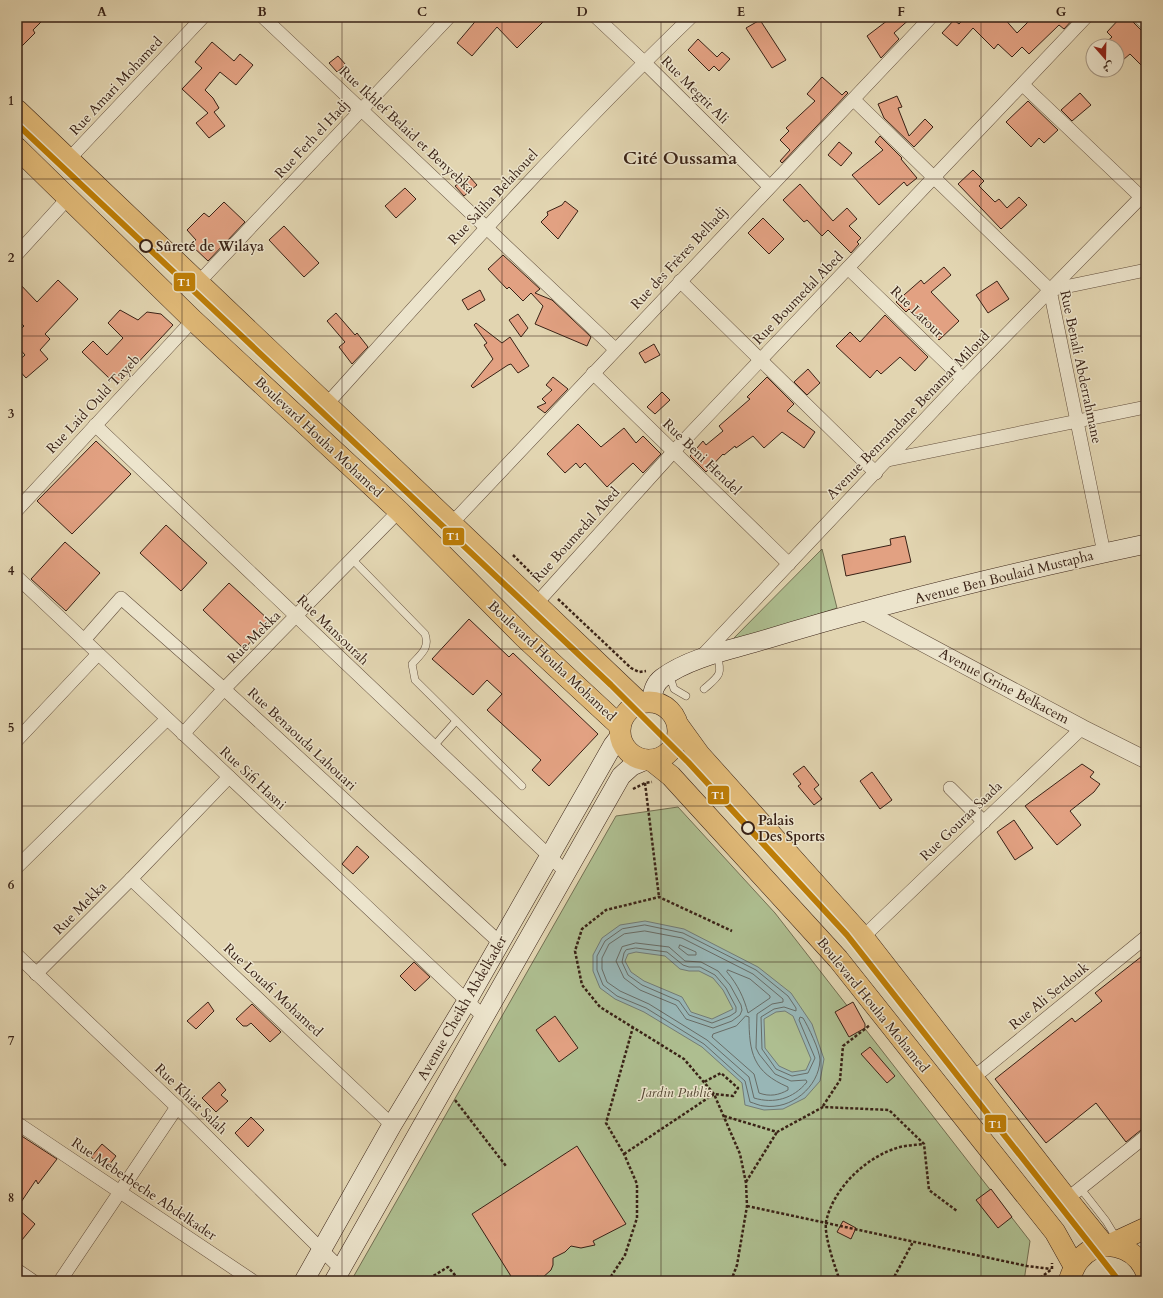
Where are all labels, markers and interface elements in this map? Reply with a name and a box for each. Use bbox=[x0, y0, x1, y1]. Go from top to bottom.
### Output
text: A bbox=[97, 3, 107, 21]
text: B bbox=[257, 3, 267, 21]
text: C bbox=[417, 3, 427, 21]
text: D bbox=[576, 3, 588, 21]
text: E bbox=[737, 3, 745, 21]
text: F bbox=[897, 3, 905, 21]
text: G bbox=[1056, 3, 1067, 21]
street label: Rue Amari Mohamed bbox=[65, 32, 167, 139]
north arrow bbox=[1085, 38, 1125, 78]
street label: Rue Megtit Ali bbox=[657, 52, 733, 128]
text: ش bbox=[1100, 58, 1116, 76]
street label: Rue Ikhlef Belaid et Benyebka bbox=[335, 62, 479, 198]
text: 1 bbox=[8, 92, 14, 110]
street label: Rue Ferh el Hadj bbox=[271, 96, 353, 182]
street label: Rue Saliha Belahouel bbox=[444, 145, 542, 249]
district label: Cité Oussama bbox=[623, 146, 737, 171]
street label: Rue des Frères Belhadj bbox=[626, 203, 732, 313]
place label: Sûreté de Wilaya bbox=[156, 237, 264, 256]
marker: Sûreté de Wilaya bbox=[139, 239, 153, 253]
street label: Rue Boumedal Abed bbox=[749, 247, 848, 349]
text: 2 bbox=[8, 249, 15, 267]
line badge: T1 bbox=[173, 272, 196, 292]
text: T1 bbox=[177, 275, 191, 290]
street label: Rue Latour bbox=[886, 282, 948, 343]
street label: Rue Benali Abderrahmane bbox=[1055, 289, 1107, 445]
street label: Avenue Benramdane Benamar Miloud bbox=[822, 326, 994, 503]
street label: Rue Laid Ould Tayeb bbox=[42, 350, 144, 458]
street label: Boulevard Houha Mohamed bbox=[251, 373, 388, 502]
text: 3 bbox=[8, 405, 15, 423]
street label: Rue Beni Hendel bbox=[659, 415, 746, 500]
street label: Rue Boumedal Abed bbox=[528, 483, 624, 587]
line badge: T1 bbox=[442, 527, 465, 546]
text: T1 bbox=[446, 529, 460, 544]
street label: Avenue Ben Boulaid Mustapha bbox=[913, 546, 1095, 608]
text: 4 bbox=[8, 562, 15, 580]
street label: Rue Mansourah bbox=[293, 591, 373, 670]
street label: Boulevard Houha Mohamed bbox=[484, 597, 621, 726]
street label: Rue Mekka bbox=[223, 606, 285, 668]
street label: Avenue Grine Belkacem bbox=[936, 644, 1073, 728]
street label: Rue Benaouda Lahouari bbox=[243, 683, 361, 795]
text: 5 bbox=[8, 719, 14, 737]
street label: Rue Sifi Hasni bbox=[216, 742, 290, 814]
street label: Rue Gouraa Saada bbox=[916, 777, 1006, 865]
line badge: T1 bbox=[707, 785, 730, 805]
text: T1 bbox=[711, 788, 725, 803]
place label: Palais Des Sports bbox=[758, 811, 825, 846]
marker: Palais Des Sports bbox=[741, 821, 755, 835]
text: 6 bbox=[8, 876, 15, 894]
street label: Rue Mekka bbox=[49, 877, 111, 939]
street label: Avenue Cheikh Abdelkader bbox=[413, 931, 512, 1084]
street label: Boulevard Houha Mohamed bbox=[813, 933, 934, 1077]
street label: Rue Louafi Mohamed bbox=[219, 939, 327, 1041]
street label: Rue Ali Serdouk bbox=[1005, 958, 1093, 1034]
text: 7 bbox=[8, 1032, 15, 1050]
street label: Rue Khiat Salah bbox=[151, 1059, 232, 1139]
park label: Jardin Public bbox=[638, 1083, 712, 1102]
line badge: T1 bbox=[984, 1114, 1007, 1133]
text: T1 bbox=[988, 1117, 1002, 1132]
street label: Rue Meberbeche Abdelkader bbox=[68, 1133, 221, 1245]
text: 8 bbox=[8, 1189, 14, 1207]

